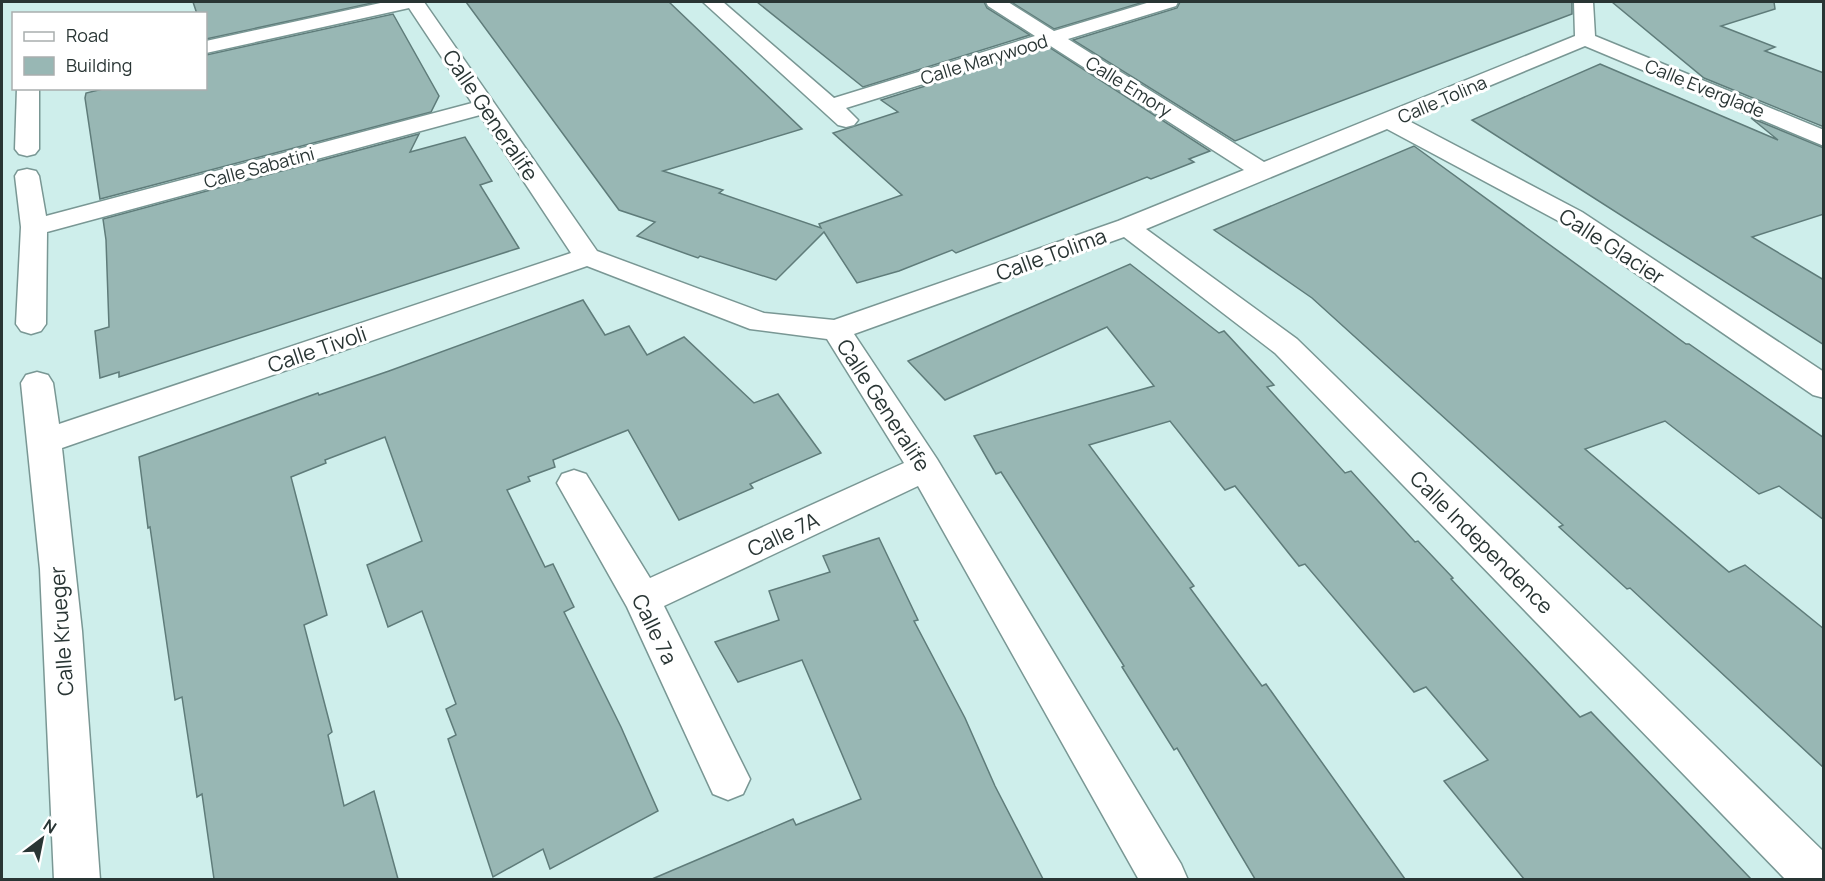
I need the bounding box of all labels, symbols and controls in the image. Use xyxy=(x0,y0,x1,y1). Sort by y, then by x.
legend xyxy=(12,12,207,90)
text: Road xyxy=(66,23,109,47)
street label: Calle Marywood xyxy=(917,28,1051,90)
street label: Calle Generalife xyxy=(437,44,545,186)
street label: Calle Emory xyxy=(1081,50,1177,122)
text: Building xyxy=(66,53,132,77)
street label: Calle Everglade xyxy=(1642,53,1768,123)
street label: Calle Tolina xyxy=(1394,70,1490,128)
street label: Calle Sabatini xyxy=(201,141,317,193)
street label: Calle Glacier xyxy=(1554,201,1670,291)
street label: Calle Tolima xyxy=(992,221,1110,287)
street label: Calle Tivoli xyxy=(264,319,370,379)
street label: Calle Generalife xyxy=(831,333,937,477)
street label: Calle Independence xyxy=(1404,464,1560,620)
street label: Calle 7A xyxy=(743,505,823,563)
street label: Calle Krueger xyxy=(42,565,80,697)
street label: Calle 7a xyxy=(626,589,684,669)
north arrow xyxy=(12,809,72,869)
text: N xyxy=(39,814,61,839)

